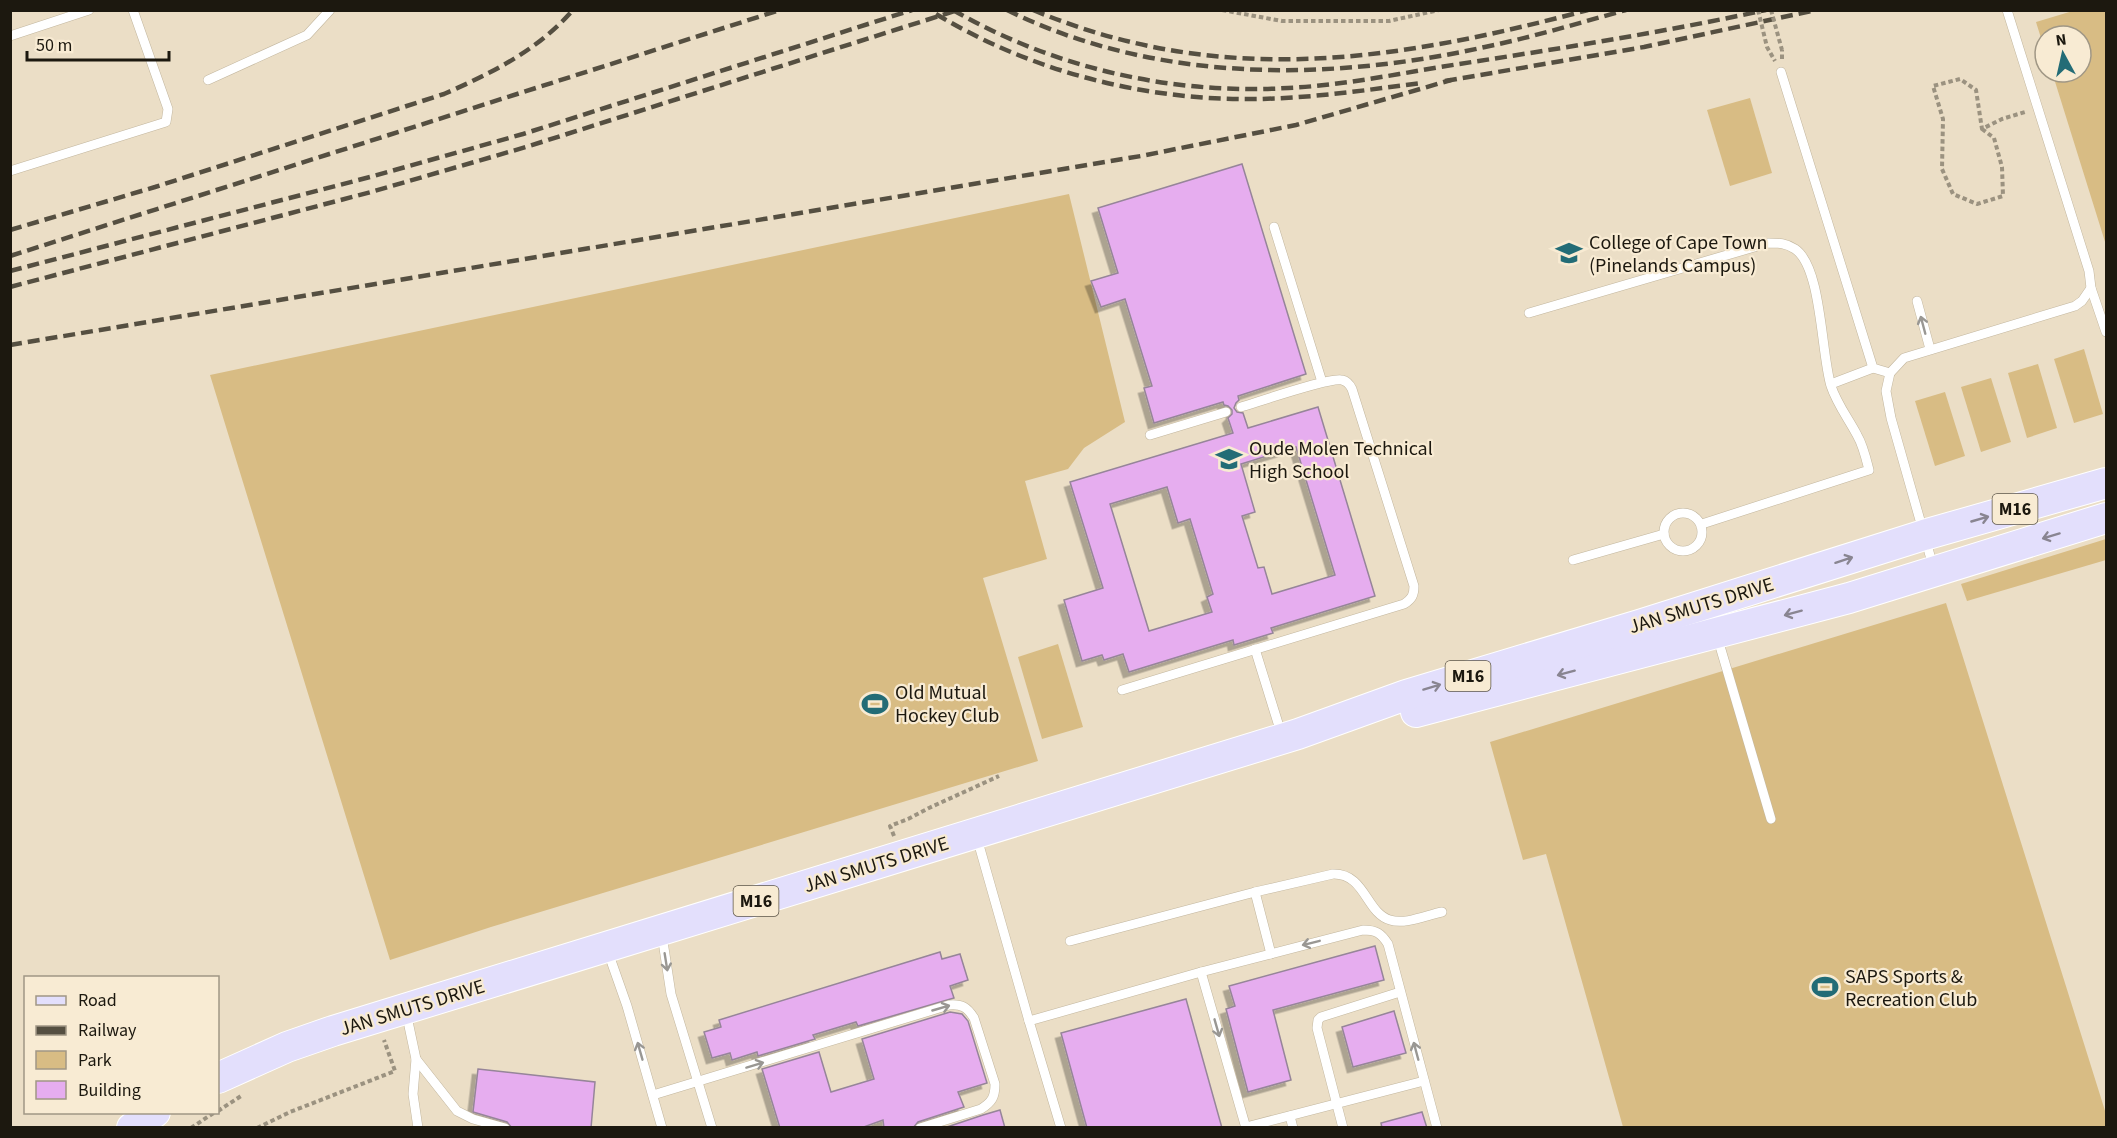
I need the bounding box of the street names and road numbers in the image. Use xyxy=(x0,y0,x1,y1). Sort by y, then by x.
road number: M16 xyxy=(1992,494,2038,524)
street label: JAN SMUTS DRIVE xyxy=(1626,571,1777,641)
road number: M16 xyxy=(1446,661,1490,691)
street label: JAN SMUTS DRIVE xyxy=(801,830,952,900)
road number: M16 xyxy=(734,886,778,916)
street label: JAN SMUTS DRIVE xyxy=(337,973,488,1043)

